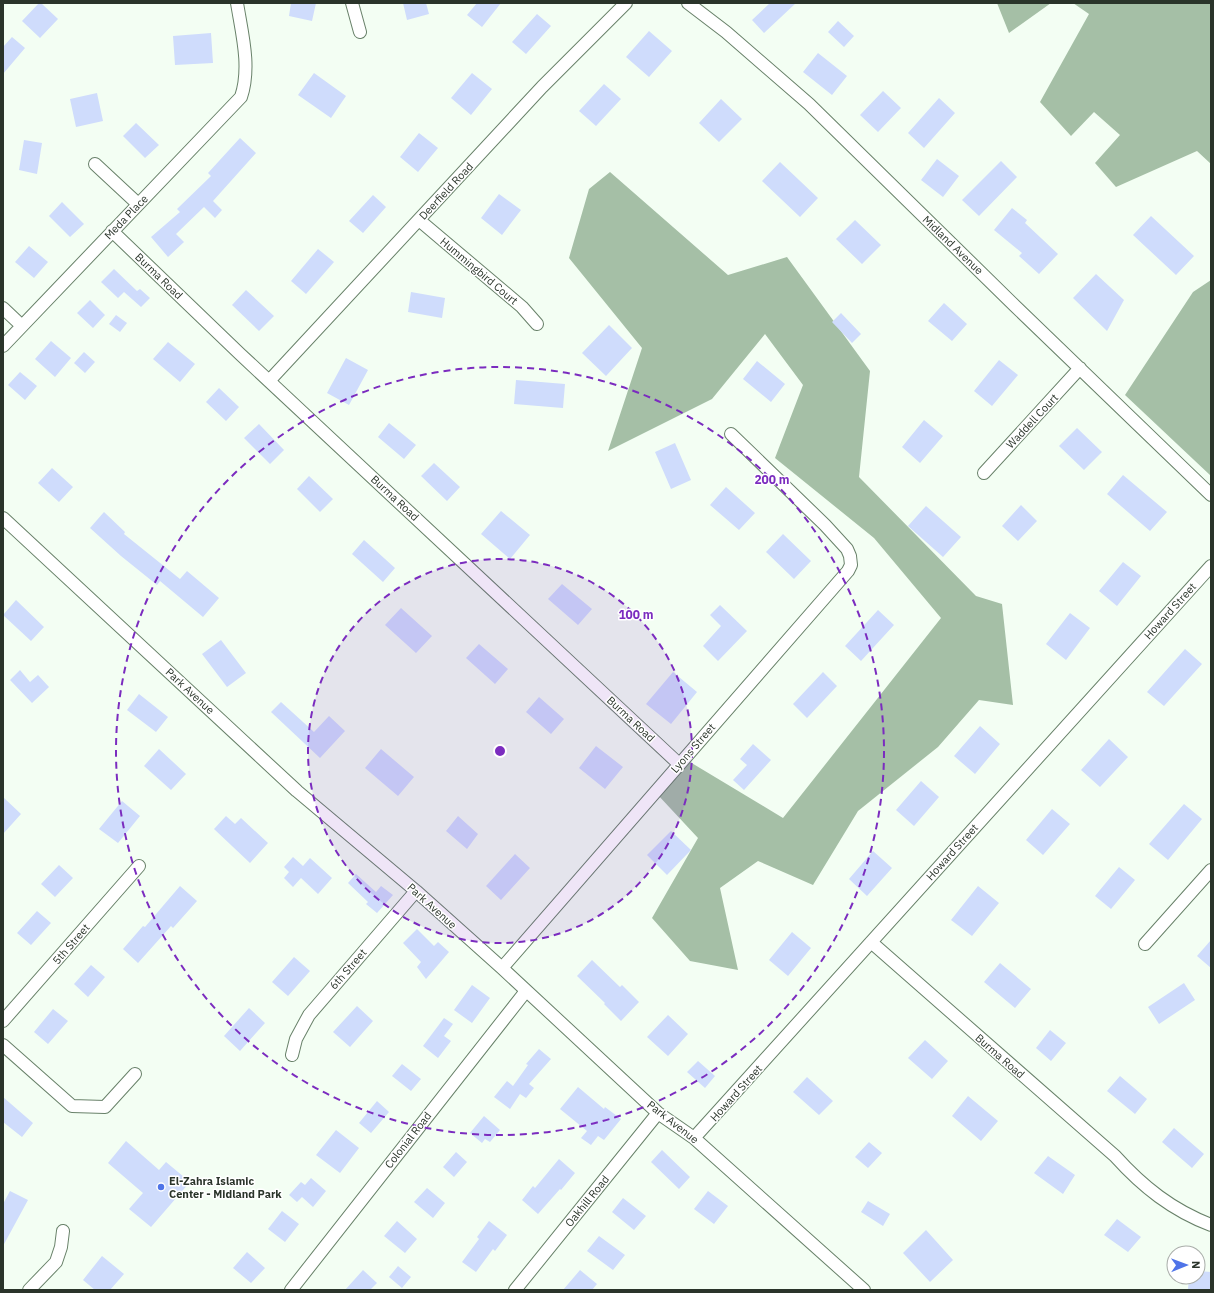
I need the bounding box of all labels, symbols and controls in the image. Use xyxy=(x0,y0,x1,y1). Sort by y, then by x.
street label: Deerfield Road xyxy=(416,160,476,222)
street label: Meda Place xyxy=(101,192,151,242)
street label: Midland Avenue xyxy=(920,213,986,277)
street label: Hummingbird Court xyxy=(437,234,521,308)
street label: Burma Road xyxy=(132,250,186,302)
street label: Waddell Court xyxy=(1003,391,1061,451)
street label: Burma Road xyxy=(368,472,422,524)
text: 200 m xyxy=(754,472,790,487)
street label: Howard Street xyxy=(1141,580,1199,642)
text: 100 m xyxy=(618,607,654,622)
street label: Park Avenue xyxy=(163,665,217,717)
street label: Burma Road xyxy=(604,693,658,745)
street label: Lyons Street xyxy=(668,720,718,776)
centre of rings xyxy=(493,744,507,758)
street label: Howard Street xyxy=(923,821,981,883)
street label: Park Avenue xyxy=(404,880,460,932)
street label: 5th Street xyxy=(49,921,93,967)
street label: 6th Street xyxy=(326,946,370,992)
street label: Burma Road xyxy=(972,1031,1028,1081)
street label: Howard Street xyxy=(707,1062,765,1124)
street label: Park Avenue xyxy=(644,1098,702,1146)
street label: Colonial Road xyxy=(382,1109,434,1171)
street label: Oakhill Road xyxy=(562,1172,612,1230)
place label: El-Zahra Islamic Center - Midland Park xyxy=(169,1174,282,1201)
marker: El-Zahra Islamic Center - Midland Park xyxy=(156,1182,166,1192)
north arrow xyxy=(1166,1245,1206,1285)
text: N xyxy=(1189,1261,1203,1269)

